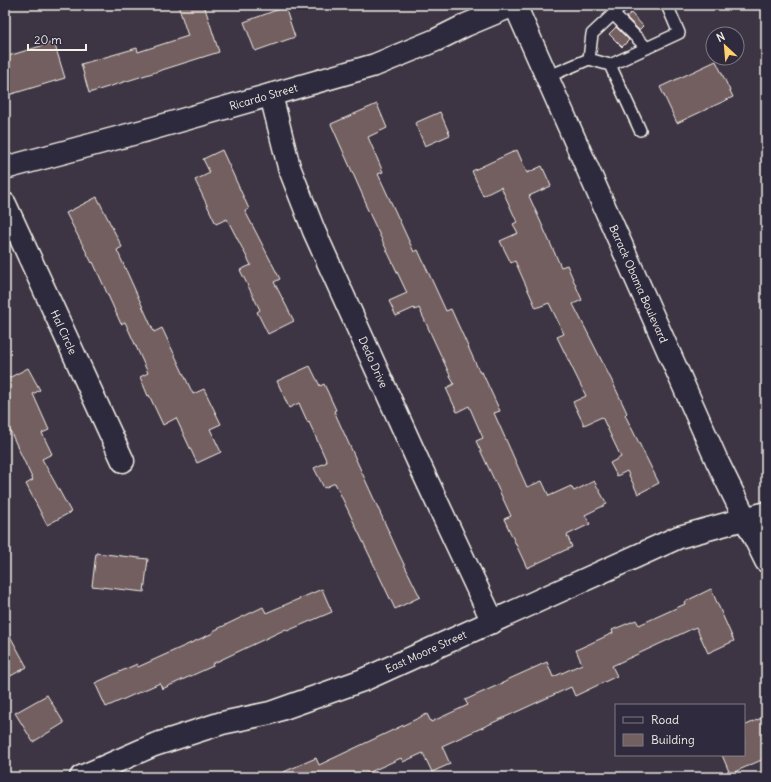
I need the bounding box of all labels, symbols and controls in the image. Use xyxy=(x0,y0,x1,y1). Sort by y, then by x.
scale bar xyxy=(28,26,86,52)
north arrow xyxy=(705,26,745,66)
text: N xyxy=(714,29,727,45)
text: 20 m xyxy=(34,32,62,47)
street label: Ricardo Street xyxy=(228,80,299,113)
street label: Barack Obama Boulevard xyxy=(606,222,671,346)
street label: Hal Circle xyxy=(48,308,80,357)
street label: Dedo Drive xyxy=(356,334,391,390)
street label: East Moore Street xyxy=(383,627,469,676)
legend xyxy=(615,704,745,756)
text: Road xyxy=(651,712,679,727)
text: Building xyxy=(651,732,695,747)

